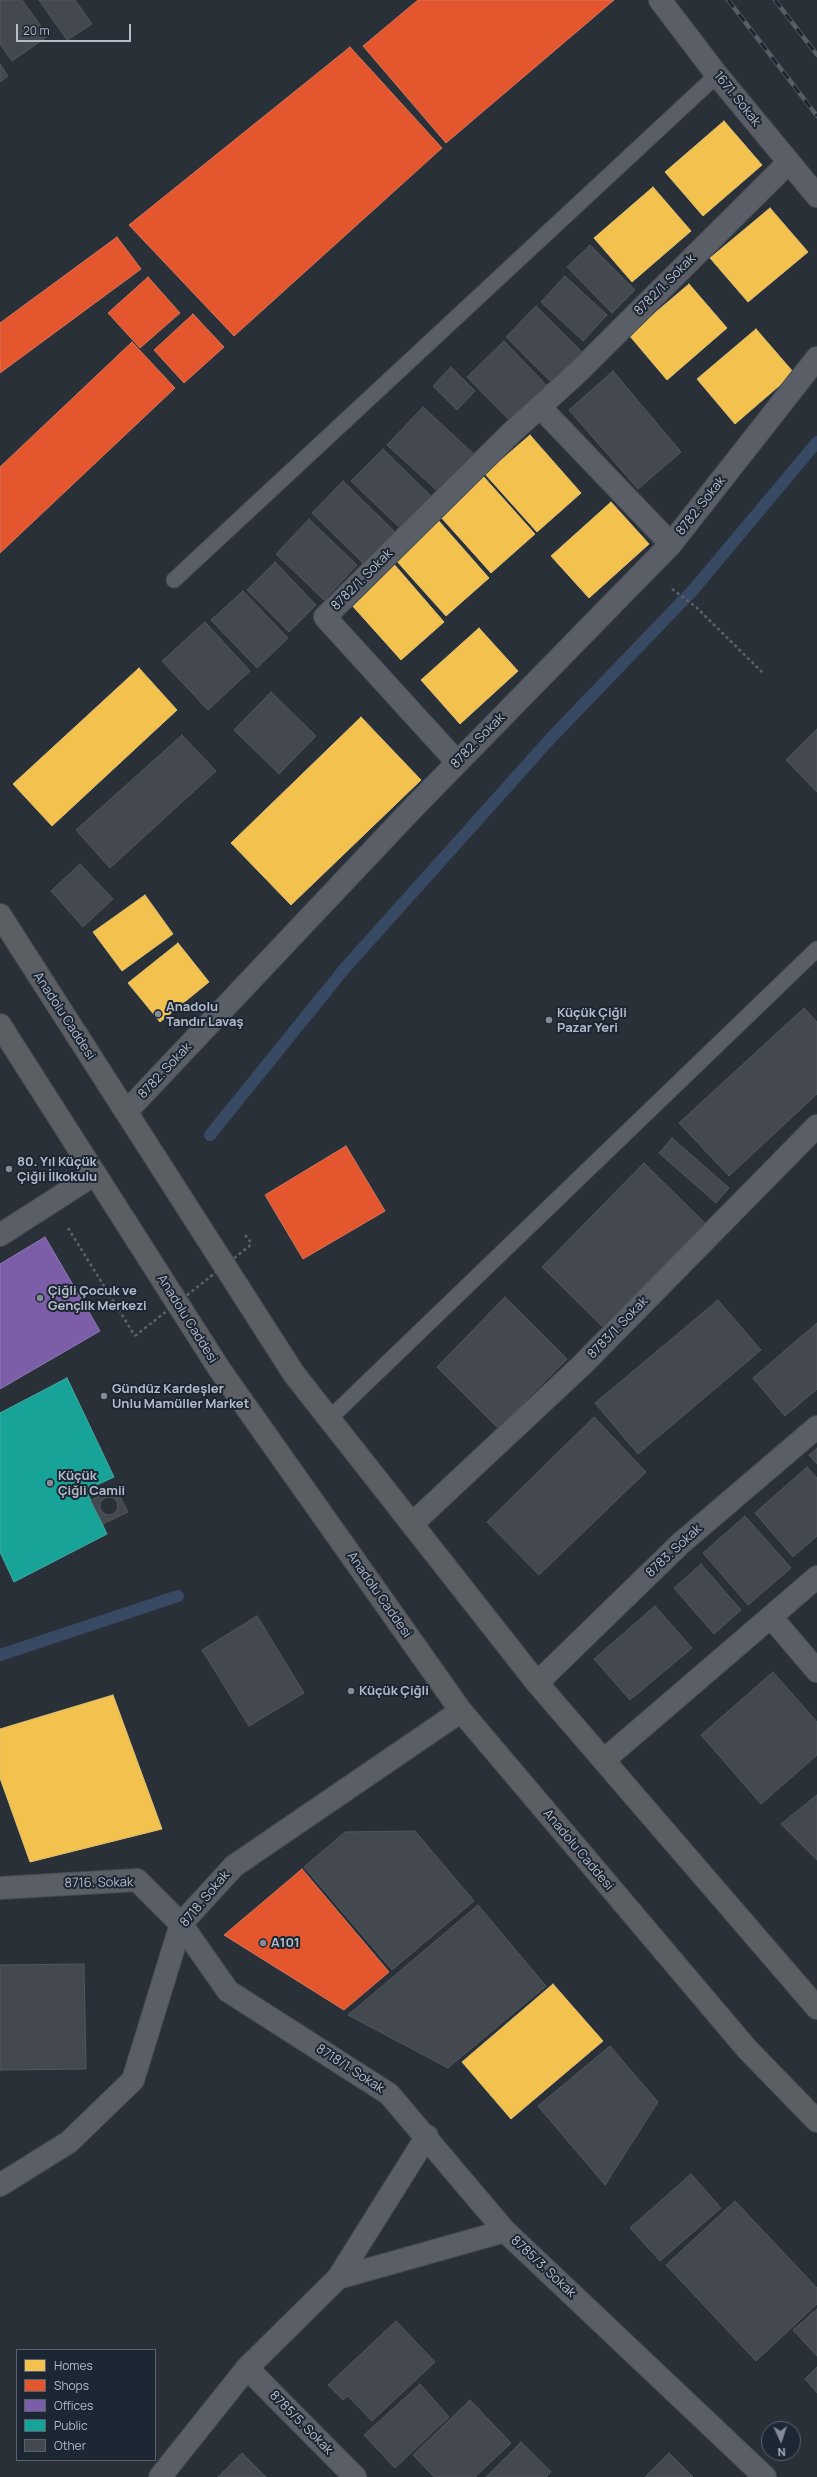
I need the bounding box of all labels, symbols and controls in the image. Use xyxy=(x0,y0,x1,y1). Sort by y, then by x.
scale bar xyxy=(18,16,133,42)
text: 20 m xyxy=(23,22,50,39)
street label: 1671. Sokak xyxy=(710,68,764,130)
street label: 8782/1. Sokak xyxy=(631,251,699,319)
street label: 8782. Sokak xyxy=(673,473,729,539)
street label: 8782/1. Sokak xyxy=(328,546,396,614)
street label: 8782. Sokak xyxy=(448,710,508,772)
street label: Anadolu Caddesi xyxy=(30,969,98,1063)
place label: Anadolu Tandır Lavaş xyxy=(166,999,243,1030)
place label: Küçük Çiğli Pazar Yeri xyxy=(557,1005,627,1036)
marker: Anadolu Tandır Lavaş xyxy=(153,1009,163,1019)
marker: Küçük Çiğli Pazar Yeri xyxy=(544,1015,554,1025)
street label: 8782. Sokak xyxy=(135,1040,195,1102)
place label: 80. Yıl Küçük Çiğli İlkokulu xyxy=(17,1154,97,1185)
marker: 80. Yıl Küçük Çiğli İlkokulu xyxy=(4,1164,14,1174)
street label: Anadolu Caddesi xyxy=(154,1272,220,1366)
place label: Çiğli Çocuk ve Gençlik Merkezi xyxy=(48,1283,147,1314)
marker: Çiğli Çocuk ve Gençlik Merkezi xyxy=(35,1293,45,1303)
street label: 8783/1. Sokak xyxy=(585,1294,651,1362)
place label: Gündüz Kardeşler Unlu Mamüller Market xyxy=(112,1381,249,1412)
marker: Gündüz Kardeşler Unlu Mamüller Market xyxy=(99,1391,109,1401)
place label: Küçük Çiğli Camii xyxy=(58,1468,125,1499)
marker: Küçük Çiğli Camii xyxy=(45,1478,55,1488)
street label: 8783. Sokak xyxy=(643,1521,705,1581)
street label: Anadolu Caddesi xyxy=(344,1549,414,1641)
place label: Küçük Çiğli xyxy=(359,1683,429,1699)
marker: Küçük Çiğli xyxy=(346,1686,356,1696)
street label: Anadolu Caddesi xyxy=(539,1806,617,1894)
street label: 8718. Sokak xyxy=(177,1868,233,1930)
street label: 8716. Sokak xyxy=(64,1875,134,1891)
place label: A101 xyxy=(271,1935,300,1951)
marker: A101 xyxy=(258,1938,268,1948)
street label: 8718/1. Sokak xyxy=(313,2041,387,2097)
street label: 8785/3. Sokak xyxy=(507,2233,579,2301)
legend xyxy=(16,2349,156,2461)
text: Homes xyxy=(54,2357,93,2374)
text: Shops xyxy=(54,2377,89,2394)
street label: 8785/5. Sokak xyxy=(266,2388,336,2458)
text: Offices xyxy=(54,2397,93,2414)
text: Public xyxy=(54,2417,88,2434)
north arrow xyxy=(761,2421,801,2461)
text: Other xyxy=(54,2437,86,2454)
text: N xyxy=(777,2445,786,2460)

